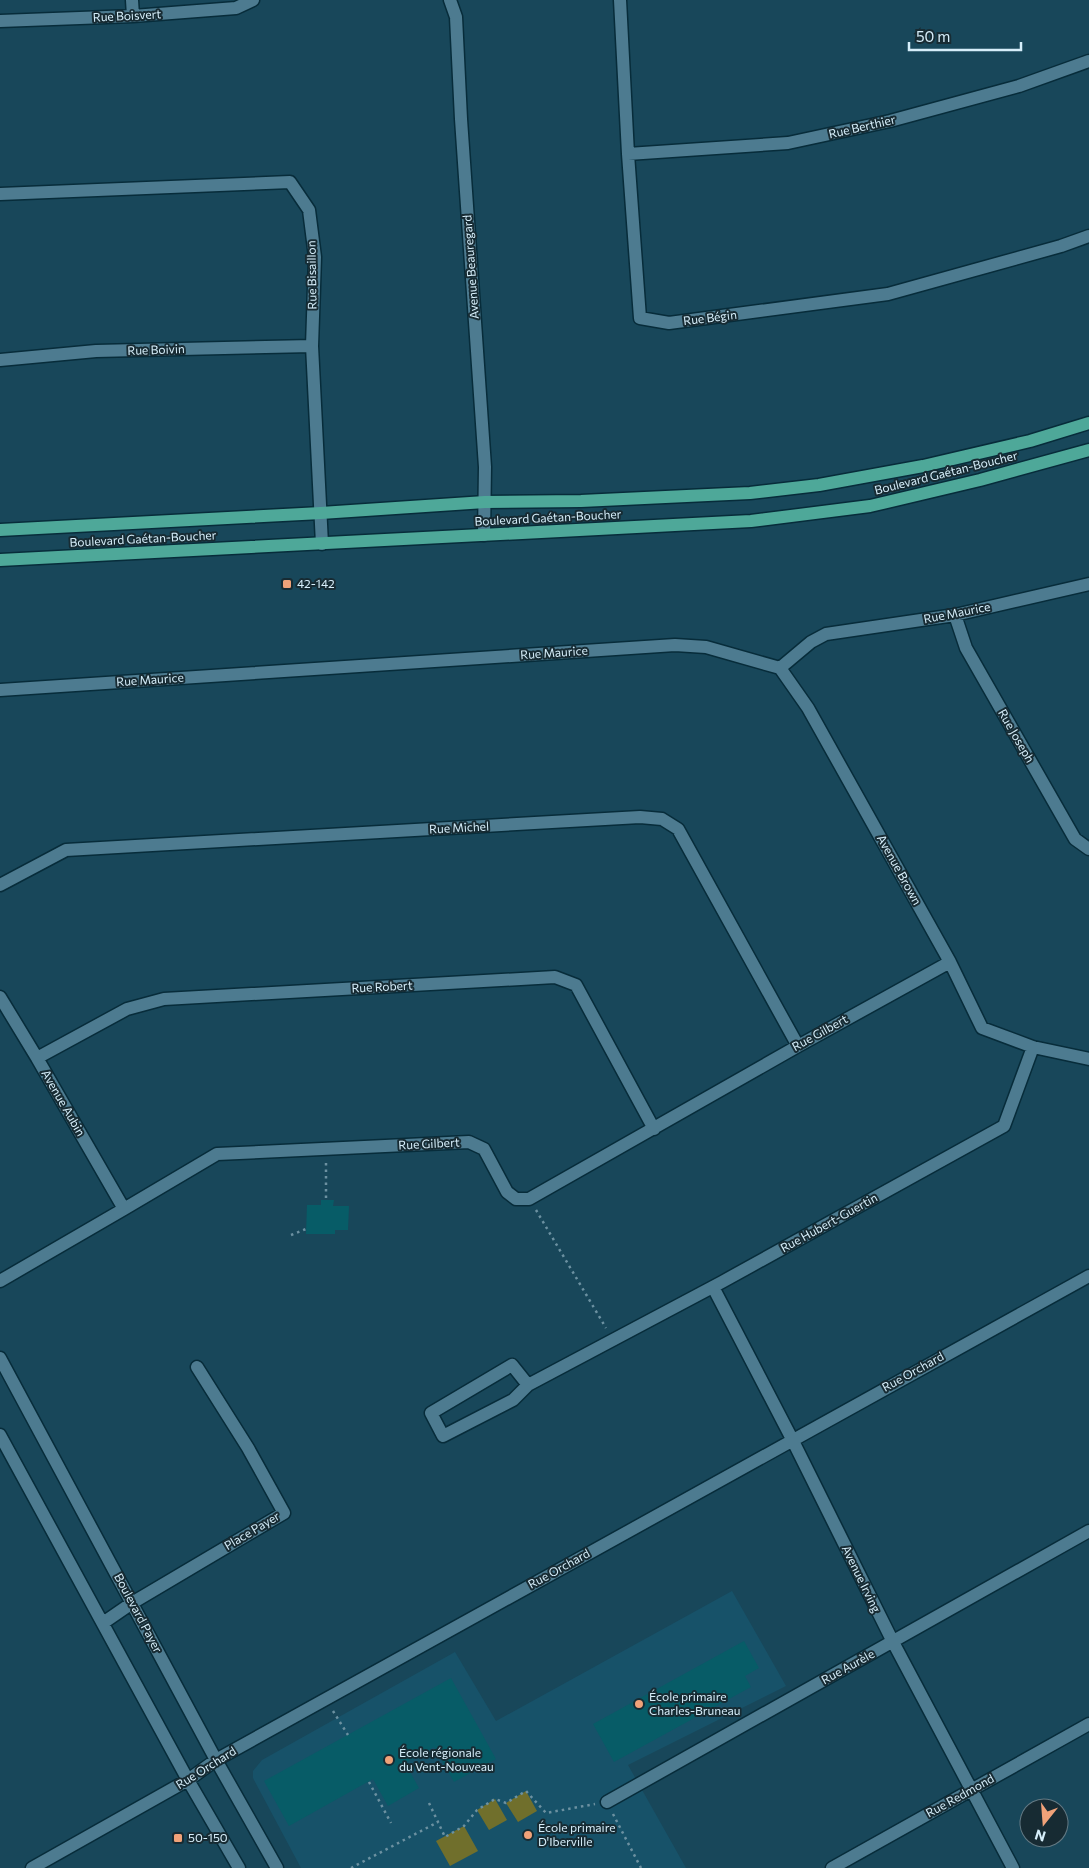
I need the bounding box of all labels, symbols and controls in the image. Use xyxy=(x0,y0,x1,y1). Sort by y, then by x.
street label: Rue Boisvert xyxy=(92,6,162,24)
scale bar xyxy=(909,20,1022,52)
text: 50 m xyxy=(916,27,950,45)
street label: Rue Berthier xyxy=(827,111,897,141)
street label: Avenue Beauregard xyxy=(459,214,481,320)
street label: Rue Bisaillon xyxy=(303,240,319,310)
street label: Rue Bégin xyxy=(682,307,737,327)
street label: Rue Boivin xyxy=(127,341,185,357)
street label: Boulevard Gaétan-Boucher xyxy=(873,447,1019,497)
street label: Boulevard Gaétan-Boucher xyxy=(474,506,622,528)
street label: Boulevard Gaétan-Boucher xyxy=(69,527,217,549)
place label: 42-142 xyxy=(297,576,335,590)
marker: 42-142 xyxy=(281,578,293,590)
street label: Rue Maurice xyxy=(922,599,991,625)
street label: Rue Maurice xyxy=(520,643,588,661)
street label: Rue Maurice xyxy=(116,670,184,688)
street label: Rue Joseph xyxy=(995,706,1038,765)
street label: Rue Michel xyxy=(429,818,489,836)
street label: Avenue Brown xyxy=(875,832,925,907)
street label: Rue Robert xyxy=(351,977,413,995)
street label: Rue Gilbert xyxy=(789,1011,850,1053)
street label: Avenue Aubin xyxy=(39,1067,88,1138)
street label: Rue Gilbert xyxy=(398,1134,460,1152)
street label: Rue Hubert-Guertin xyxy=(778,1190,879,1255)
street label: Rue Orchard xyxy=(879,1348,946,1394)
street label: Place Payer xyxy=(221,1508,282,1552)
street label: Avenue Irving xyxy=(840,1543,884,1615)
street label: Rue Orchard xyxy=(525,1545,592,1591)
street label: Boulevard Payer xyxy=(112,1570,166,1655)
street label: Rue Aurèle xyxy=(819,1646,876,1686)
place label: École primaire Charles-Bruneau xyxy=(649,1689,741,1717)
marker: École primaire Charles-Bruneau xyxy=(633,1698,645,1710)
street label: Rue Orchard xyxy=(173,1743,238,1791)
place label: École régionale du Vent-Nouveau xyxy=(399,1745,494,1773)
marker: École régionale du Vent-Nouveau xyxy=(383,1754,395,1766)
street label: Rue Redmond xyxy=(923,1771,996,1820)
north arrow xyxy=(1019,1798,1069,1848)
place label: École primaire D'Iberville xyxy=(538,1820,616,1848)
text: N xyxy=(1033,1826,1048,1846)
marker: École primaire D'Iberville xyxy=(522,1829,534,1841)
place label: 50-150 xyxy=(188,1830,228,1844)
marker: 50-150 xyxy=(172,1832,184,1844)

